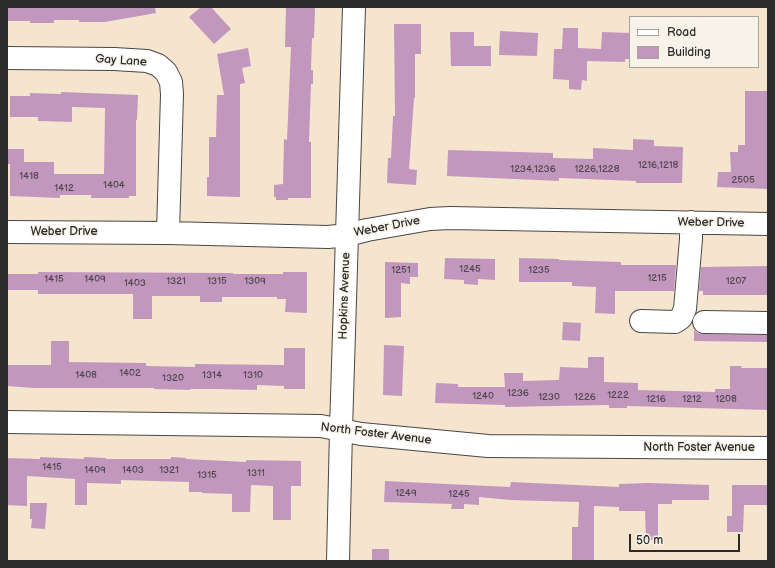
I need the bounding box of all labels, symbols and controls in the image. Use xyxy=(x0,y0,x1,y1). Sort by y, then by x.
legend xyxy=(629,16,759,68)
text: Road xyxy=(667,25,696,40)
text: Building xyxy=(667,45,711,60)
street label: Gay Lane xyxy=(95,52,147,70)
house number: 1216,1218 xyxy=(638,159,678,171)
house number: 1234,1236 xyxy=(510,163,556,175)
house number: 1226,1228 xyxy=(574,163,620,175)
house number: 1418 xyxy=(19,170,39,182)
house number: 2505 xyxy=(731,174,755,186)
house number: 1404 xyxy=(103,179,125,191)
house number: 1412 xyxy=(54,182,74,194)
street label: Weber Drive xyxy=(353,214,421,240)
street label: Weber Drive xyxy=(677,215,745,231)
street label: Weber Drive xyxy=(30,225,98,239)
street label: Hopkins Avenue xyxy=(336,252,354,340)
house number: 1245 xyxy=(459,263,481,275)
house number: 1251 xyxy=(391,264,411,276)
house number: 1235 xyxy=(528,264,550,276)
house number: 1215 xyxy=(647,272,667,284)
house number: 1415 xyxy=(44,273,64,285)
house number: 1409 xyxy=(84,273,106,285)
house number: 1321 xyxy=(166,275,186,287)
house number: 1315 xyxy=(207,275,227,287)
house number: 1309 xyxy=(244,275,266,287)
house number: 1207 xyxy=(726,275,746,287)
house number: 1403 xyxy=(124,277,146,289)
house number: 1402 xyxy=(119,367,141,379)
house number: 1408 xyxy=(75,369,97,381)
house number: 1314 xyxy=(202,369,222,381)
house number: 1310 xyxy=(243,369,263,381)
house number: 1320 xyxy=(162,372,184,384)
house number: 1236 xyxy=(507,387,529,399)
house number: 1222 xyxy=(607,389,629,401)
house number: 1240 xyxy=(472,390,494,402)
house number: 1230 xyxy=(538,391,560,403)
house number: 1226 xyxy=(574,391,596,403)
house number: 1216 xyxy=(646,393,666,405)
house number: 1212 xyxy=(682,393,702,405)
house number: 1208 xyxy=(715,393,737,405)
street label: North Foster Avenue xyxy=(320,420,432,448)
street label: North Foster Avenue xyxy=(643,441,755,455)
house number: 1415 xyxy=(42,461,62,473)
house number: 1409 xyxy=(84,464,106,476)
house number: 1403 xyxy=(122,464,144,476)
house number: 1321 xyxy=(159,464,179,476)
house number: 1311 xyxy=(247,467,265,479)
house number: 1315 xyxy=(197,469,217,481)
house number: 1249 xyxy=(395,487,417,499)
house number: 1245 xyxy=(448,488,470,500)
scale bar xyxy=(631,526,742,552)
text: 50 m xyxy=(636,533,663,548)

